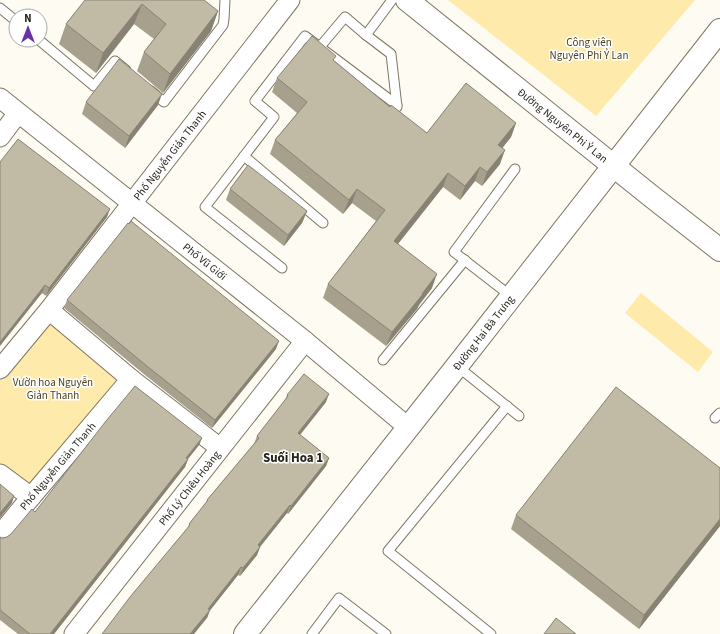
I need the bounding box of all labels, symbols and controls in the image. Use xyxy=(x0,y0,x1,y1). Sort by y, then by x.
north arrow xyxy=(8,8,48,48)
text: N xyxy=(24,11,32,26)
park label: Công viên Nguyên Phi Ỷ Lan xyxy=(550,35,628,63)
street label: Đường Nguyên Phi Ỷ Lan xyxy=(515,84,611,166)
street label: Phố Nguyễn Giản Thanh xyxy=(130,107,209,203)
street label: Phố Vũ Giới xyxy=(180,239,230,283)
street label: Đường Hai Bà Trưng xyxy=(449,292,517,373)
park label: Vườn hoa Nguyễn Giản Thanh xyxy=(13,375,93,403)
street label: Phố Nguyễn Giản Thanh xyxy=(16,419,99,513)
street label: Phố Lý Chiêu Hoàng xyxy=(155,447,224,528)
district label: Suối Hoa 1 xyxy=(263,449,323,467)

